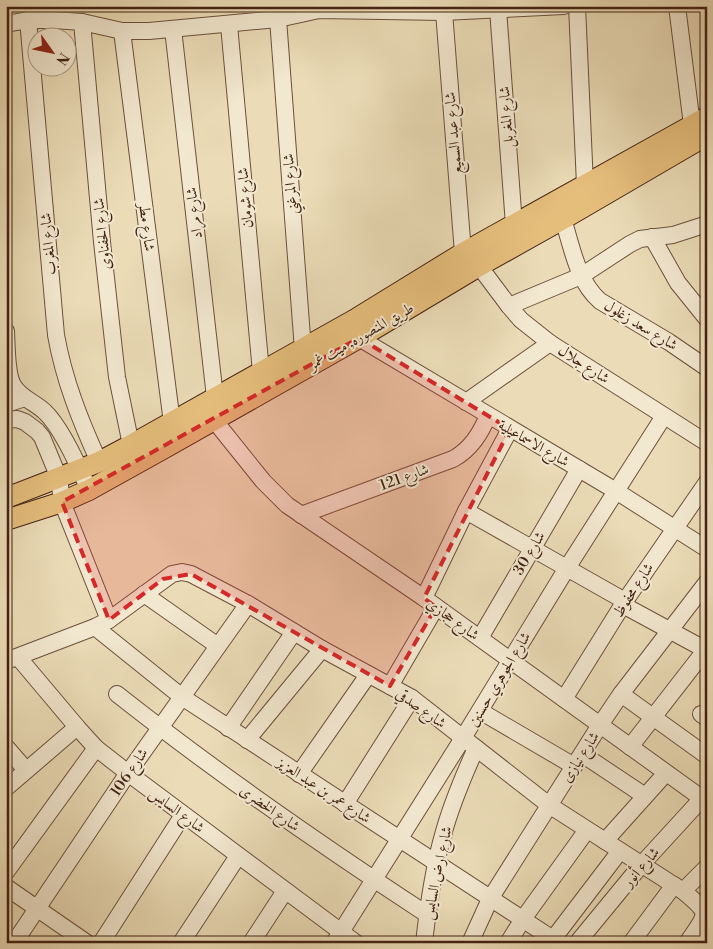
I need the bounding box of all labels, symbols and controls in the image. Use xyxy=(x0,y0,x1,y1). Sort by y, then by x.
north arrow xyxy=(28,28,78,78)
text: N xyxy=(51,49,73,68)
street label: شارع المغربل xyxy=(495,85,521,149)
street label: شارع عبد السميع xyxy=(440,91,471,175)
street label: شارع المرغني xyxy=(279,153,306,215)
street label: شارع شومان xyxy=(233,167,261,229)
street label: شارع مراد xyxy=(182,186,210,240)
street label: شارع الحفناوى xyxy=(89,197,119,271)
street label: شارع مطر xyxy=(131,200,159,253)
street label: شارع المغرب xyxy=(36,212,64,276)
street label: شارع سعد زغلول xyxy=(599,296,681,357)
street label: طريق المنصوره, ميت غمر xyxy=(303,299,417,375)
street label: شارع جلال xyxy=(553,341,613,391)
street label: شارع الاسماعيلية xyxy=(493,415,573,474)
street label: شارع 121 xyxy=(377,460,432,498)
street label: شارع 30 xyxy=(509,528,552,580)
street label: شارع محفوظ xyxy=(609,560,660,623)
street label: شارع حجازي xyxy=(421,594,483,647)
street label: شارع الجوهري حسنين xyxy=(464,629,538,732)
street label: شارع صدقي xyxy=(390,684,450,735)
street label: شارع نيازى xyxy=(557,728,606,788)
street label: شارع 106 xyxy=(106,745,155,802)
street label: شارع عمر بن عبد العزيز xyxy=(270,752,374,830)
street label: شارع الخضرى xyxy=(234,781,304,839)
street label: شارع السايس xyxy=(143,783,208,840)
street label: شارع ارض السايس xyxy=(418,825,460,922)
street label: شارع أنور xyxy=(616,842,666,895)

